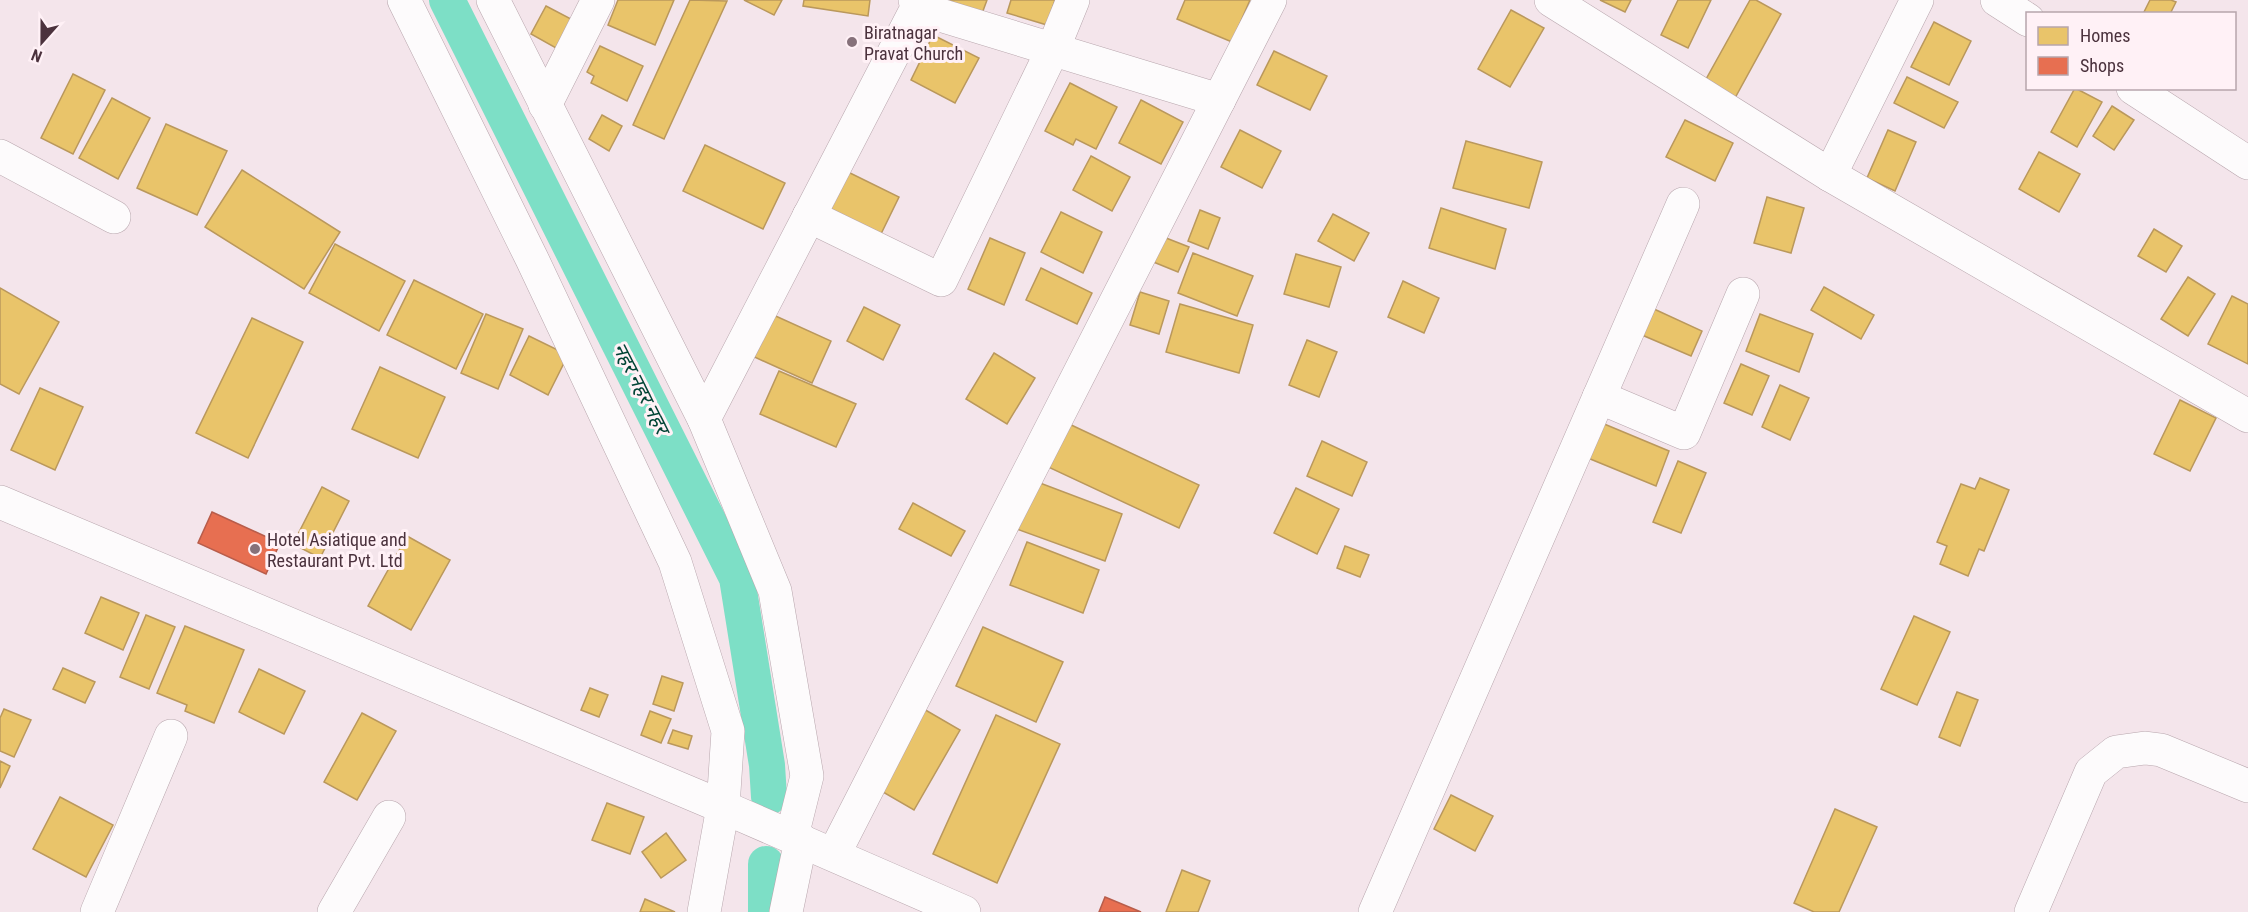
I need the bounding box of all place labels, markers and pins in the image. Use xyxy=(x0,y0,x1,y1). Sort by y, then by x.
place label: Biratnagar Pravat Church xyxy=(864,22,963,64)
marker: Biratnagar Pravat Church xyxy=(845,35,859,49)
place label: Hotel Asiatique and Restaurant Pvt. Ltd xyxy=(267,529,407,571)
marker: Hotel Asiatique and Restaurant Pvt. Ltd xyxy=(248,542,262,556)

